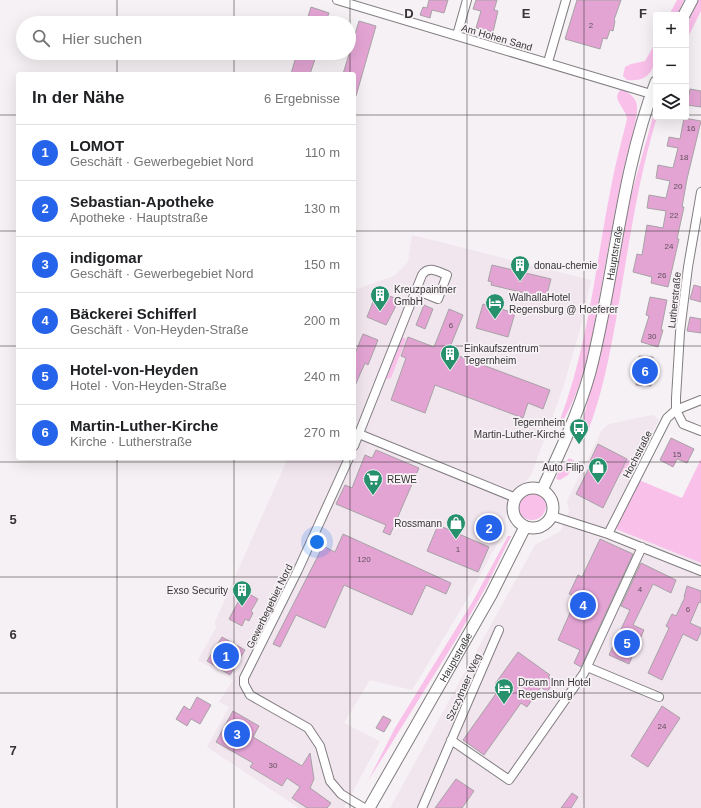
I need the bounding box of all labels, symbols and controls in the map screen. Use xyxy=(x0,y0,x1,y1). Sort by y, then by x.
text: D xyxy=(404,6,414,21)
text: E xyxy=(522,6,531,21)
text: F xyxy=(639,6,647,21)
map controls xyxy=(653,12,689,120)
button: + xyxy=(653,12,689,48)
search box xyxy=(16,16,356,60)
house number: 2 xyxy=(589,21,594,30)
street label: Am Hohen Sand xyxy=(460,22,534,53)
icon: search xyxy=(30,27,52,49)
text: Hier suchen xyxy=(62,30,142,47)
button: − xyxy=(653,48,689,84)
button: layers xyxy=(653,84,689,120)
text: In der Nähe xyxy=(32,88,125,107)
text: 6 Ergebnisse xyxy=(264,91,340,106)
house number: 16 xyxy=(687,124,696,133)
text: LOMOT xyxy=(70,137,124,154)
text: 1 xyxy=(41,145,49,160)
text: 110 m xyxy=(305,145,340,160)
house number: 18 xyxy=(680,153,689,162)
text: Geschäft · Gewerbegebiet Nord xyxy=(70,154,254,169)
house number: 20 xyxy=(674,182,683,191)
text: Sebastian-Apotheke xyxy=(70,193,214,210)
text: 2 xyxy=(41,201,49,216)
text: 130 m xyxy=(304,201,340,216)
text: Apotheke · Hauptstraße xyxy=(70,210,208,225)
house number: 22 xyxy=(670,211,679,220)
street label: Hauptstraße xyxy=(604,225,625,281)
house number: 24 xyxy=(665,242,674,251)
text: indigomar xyxy=(70,249,143,266)
building icon: donau-chemie xyxy=(509,254,531,282)
text: 3 xyxy=(41,257,49,272)
text: 150 m xyxy=(304,257,340,272)
place label: donau-chemie xyxy=(534,260,598,271)
text: Geschäft · Gewerbegebiet Nord xyxy=(70,266,254,281)
house number: 26 xyxy=(658,271,667,280)
street label: Lutherstraße xyxy=(666,271,683,329)
building icon: Kreuzpaintner GmbH xyxy=(369,284,391,312)
place label: Kreuzpaintner GmbH xyxy=(394,284,457,307)
hotel icon: WalhallaHotel Regensburg @ Hoeferer xyxy=(484,292,506,320)
place label: WalhallaHotel Regensburg @ Hoeferer xyxy=(509,292,619,315)
text: Bäckerei Schifferl xyxy=(70,305,197,322)
text: 4 xyxy=(41,313,49,328)
text: 200 m xyxy=(304,313,340,328)
house number: 6 xyxy=(449,321,454,330)
text: Geschäft · Von-Heyden-Straße xyxy=(70,322,248,337)
house number: 30 xyxy=(648,332,657,341)
building icon: Einkaufszentrum Tegernheim xyxy=(439,343,461,371)
place label: Einkaufszentrum Tegernheim xyxy=(464,343,538,366)
pin: 6 xyxy=(632,356,658,386)
text: Hotel-von-Heyden xyxy=(70,361,198,378)
text: 5 xyxy=(41,369,49,384)
text: 240 m xyxy=(304,369,340,384)
text: Hotel · Von-Heyden-Straße xyxy=(70,378,227,393)
text: Martin-Luther-Kirche xyxy=(70,417,218,434)
place label: Tegernheim Martin-Luther-Kirche xyxy=(474,417,565,440)
bus stop icon: Tegernheim Martin-Luther-Kirche xyxy=(568,417,590,445)
text: 6 xyxy=(41,425,49,440)
text: 270 m xyxy=(304,425,340,440)
street label: Hochstraße xyxy=(621,428,654,480)
text: Kirche · Lutherstraße xyxy=(70,434,192,449)
house number: 15 xyxy=(673,450,682,459)
shop icon: Auto Filip xyxy=(587,456,609,484)
place label: Auto Filip xyxy=(542,462,584,473)
supermarket icon: REWE xyxy=(362,468,384,496)
place label: REWE xyxy=(387,474,417,485)
text: 5 xyxy=(9,512,17,527)
shop icon: Rossmann xyxy=(445,512,467,540)
pin: 2 xyxy=(476,513,502,543)
place label: Rossmann xyxy=(394,518,442,529)
your location xyxy=(307,532,327,552)
house number: 1 xyxy=(456,545,461,554)
house number: 120 xyxy=(357,555,371,564)
street label: Gewerbegebiet Nord xyxy=(244,562,295,650)
building icon: Exso Security xyxy=(231,579,253,607)
place label: Exso Security xyxy=(167,585,228,596)
house number: 4 xyxy=(638,585,643,594)
pin: 4 xyxy=(570,590,596,620)
house number: 6 xyxy=(686,605,691,614)
text: 6 xyxy=(9,627,17,642)
pin: 5 xyxy=(614,628,640,658)
street label: Hauptstraße xyxy=(437,630,475,684)
pin: 1 xyxy=(213,641,239,671)
street label: Szczytnaer Weg xyxy=(444,652,483,723)
hotel icon: Dream Inn Hotel Regensburg xyxy=(493,677,515,705)
place label: Dream Inn Hotel Regensburg xyxy=(518,677,591,700)
pin: 3 xyxy=(224,719,250,749)
house number: 24 xyxy=(658,722,667,731)
text: 7 xyxy=(9,743,17,758)
house number: 30 xyxy=(269,761,278,770)

